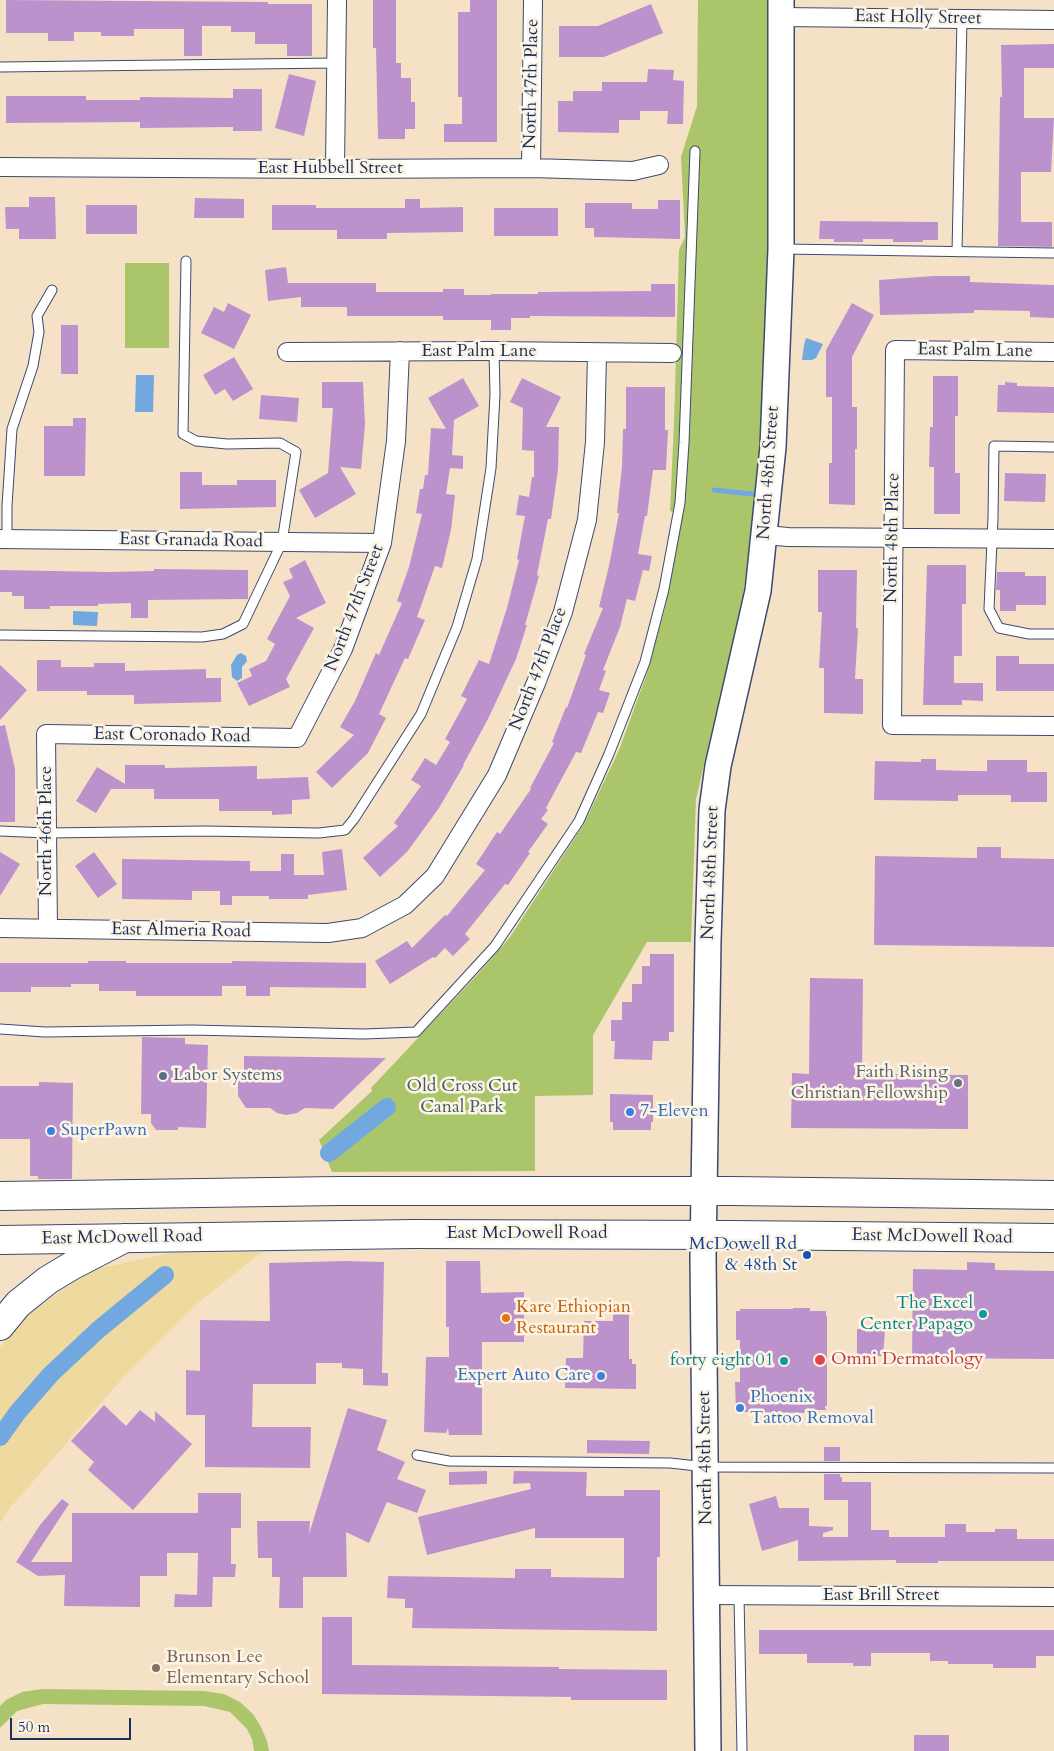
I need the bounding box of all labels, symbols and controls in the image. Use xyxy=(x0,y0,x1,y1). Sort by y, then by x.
street label: East Holly Street xyxy=(854,6,982,30)
street label: North 47th Place xyxy=(520,19,544,149)
street label: East Hubbell Street xyxy=(257,158,403,180)
street label: East Palm Lane xyxy=(917,339,1033,363)
street label: East Palm Lane xyxy=(421,341,537,363)
street label: North 48th Street xyxy=(754,405,784,541)
street label: North 48th Place xyxy=(881,473,905,603)
street label: East Granada Road xyxy=(119,529,263,553)
street label: North 47th Street xyxy=(321,541,389,675)
street label: North 47th Place xyxy=(506,604,572,734)
street label: East Coronado Road xyxy=(93,724,251,748)
street label: North 46th Place xyxy=(36,766,58,896)
street label: North 48th Street xyxy=(698,806,724,940)
street label: East Almeria Road xyxy=(111,919,251,943)
place label: Faith Rising Christian Fellowship xyxy=(791,1062,948,1104)
place label: Labor Systems xyxy=(173,1065,282,1087)
marker: Labor Systems xyxy=(157,1070,169,1082)
park label: Old Cross Cut Canal Park xyxy=(407,1076,517,1118)
marker: Faith Rising Christian Fellowship xyxy=(952,1077,964,1089)
place label: 7-Eleven xyxy=(640,1101,709,1123)
marker: 7-Eleven xyxy=(624,1106,636,1118)
place label: SuperPawn xyxy=(61,1120,147,1142)
marker: SuperPawn xyxy=(45,1125,57,1137)
street label: East McDowell Road xyxy=(446,1223,608,1245)
street label: East McDowell Road xyxy=(851,1225,1013,1249)
street label: East McDowell Road xyxy=(41,1226,203,1250)
place label: McDowell Rd & 48th St xyxy=(689,1234,797,1276)
marker: McDowell Rd & 48th St xyxy=(801,1249,813,1261)
place label: The Excel Center Papago xyxy=(860,1293,973,1336)
place label: Kare Ethiopian Restaurant xyxy=(516,1297,631,1340)
marker: The Excel Center Papago xyxy=(977,1308,989,1320)
marker: Kare Ethiopian Restaurant xyxy=(500,1312,512,1324)
place label: Omni Dermatology xyxy=(831,1349,984,1371)
place label: forty eight 01 xyxy=(670,1350,774,1372)
marker: Omni Dermatology xyxy=(813,1353,827,1367)
marker: forty eight 01 xyxy=(778,1355,790,1367)
place label: Expert Auto Care xyxy=(457,1365,591,1387)
marker: Expert Auto Care xyxy=(595,1370,607,1382)
place label: Phoenix Tattoo Removal xyxy=(750,1387,874,1430)
street label: North 48th Street xyxy=(694,1391,718,1525)
marker: Phoenix Tattoo Removal xyxy=(734,1402,746,1414)
street label: East Brill Street xyxy=(823,1585,939,1607)
place label: Brunson Lee Elementary School xyxy=(166,1647,309,1690)
marker: Brunson Lee Elementary School xyxy=(150,1662,162,1674)
scale bar xyxy=(12,1708,134,1740)
text: 50 m xyxy=(18,1717,50,1737)

